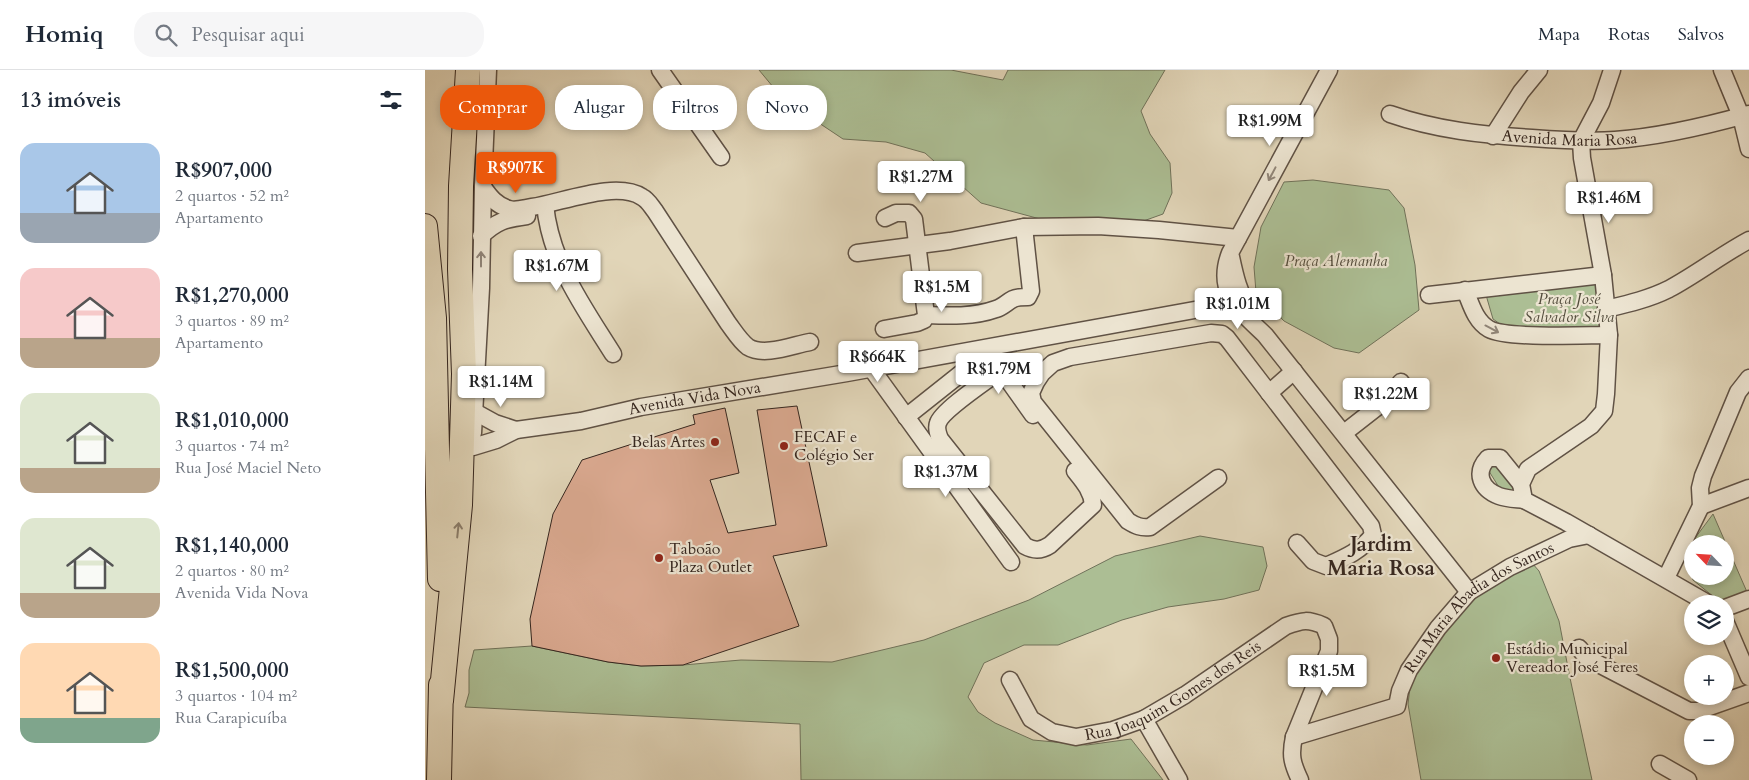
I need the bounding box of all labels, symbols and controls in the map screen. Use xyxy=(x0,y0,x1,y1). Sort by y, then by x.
search box xyxy=(134,12,484,57)
text: Homiq xyxy=(25,18,104,51)
icon: search xyxy=(152,21,180,49)
text: Pesquisar aqui xyxy=(192,22,305,48)
text: Mapa xyxy=(1538,22,1580,47)
text: Rotas xyxy=(1608,22,1650,47)
text: Salvos xyxy=(1678,22,1724,47)
chip: Comprar xyxy=(440,85,545,130)
chip: Alugar xyxy=(555,85,643,130)
chip: Filtros xyxy=(653,85,737,130)
chip: Novo xyxy=(747,85,827,130)
text: 13 imóveis xyxy=(20,86,121,115)
icon: filters xyxy=(377,86,405,114)
pin: R$1.99M xyxy=(1224,104,1316,147)
text: R$1.99M xyxy=(1238,110,1302,132)
street label: Avenida Maria Rosa xyxy=(1501,125,1638,152)
pin: R$907K xyxy=(475,152,557,194)
text: R$907,000 xyxy=(175,156,272,185)
text: R$907K xyxy=(487,157,545,179)
pin: R$1.27M xyxy=(875,160,967,203)
icon: home xyxy=(60,163,120,223)
text: R$1.27M xyxy=(889,166,953,188)
one-way arrow xyxy=(1267,167,1277,181)
pin: R$1.46M xyxy=(1563,182,1655,224)
text: 2 quartos · 52 m² xyxy=(175,185,289,207)
text: R$1.46M xyxy=(1577,187,1641,209)
text: Apartamento xyxy=(175,207,263,229)
pin: R$1.67M xyxy=(511,250,603,292)
park label: Praça Alemanha xyxy=(1285,250,1387,272)
one-way arrow xyxy=(476,251,486,268)
text: R$1.67M xyxy=(525,255,589,277)
pin: R$1.5M xyxy=(901,270,983,313)
text: R$1.5M xyxy=(914,276,970,298)
text: R$1,270,000 xyxy=(175,281,289,310)
icon: home xyxy=(60,288,120,348)
pin: R$1.01M xyxy=(1192,288,1284,330)
park label: Praça José Salvador Silva xyxy=(1524,288,1614,328)
text: R$1.01M xyxy=(1206,293,1270,315)
text: 3 quartos · 89 m² xyxy=(175,310,289,332)
one-way arrow xyxy=(1484,324,1499,334)
text: Apartamento xyxy=(175,332,263,354)
pin: R$664K xyxy=(837,340,919,383)
text: R$664K xyxy=(849,346,907,368)
pin: R$1.79M xyxy=(953,352,1045,395)
text: R$1.79M xyxy=(967,358,1031,380)
pin: R$1.14M xyxy=(455,366,547,408)
text: R$1.14M xyxy=(469,371,533,393)
street label: Avenida Vida Nova xyxy=(626,376,762,421)
pin: R$1.22M xyxy=(1340,378,1432,420)
text: R$1.22M xyxy=(1354,383,1418,405)
text: R$1,010,000 xyxy=(175,406,289,435)
icon: home xyxy=(60,413,120,473)
place label: FECAF e Colégio Ser xyxy=(794,426,874,466)
place label: Belas Artes xyxy=(631,431,705,453)
text: 3 quartos · 74 m² xyxy=(175,435,289,457)
marker: Belas Artes xyxy=(709,436,721,448)
marker: FECAF e Colégio Ser xyxy=(778,440,790,452)
pin: R$1.37M xyxy=(900,456,992,498)
text: Rua José Maciel Neto xyxy=(175,457,321,479)
text: R$1.37M xyxy=(914,461,978,483)
one-way arrow xyxy=(453,523,463,539)
district label: Jardim Maria Rosa xyxy=(1327,530,1436,583)
text: R$1,140,000 xyxy=(175,531,289,560)
north arrow xyxy=(1684,535,1734,585)
map controls xyxy=(1684,535,1734,765)
street label: Rua Maria Abadia dos Santos xyxy=(1399,537,1558,678)
icon: home xyxy=(60,538,120,598)
place label: Taboão Plaza Outlet xyxy=(669,538,752,578)
marker: Taboão Plaza Outlet xyxy=(653,552,665,564)
text: 2 quartos · 80 m² xyxy=(175,560,289,582)
text: Avenida Vida Nova xyxy=(175,582,308,604)
button: layers xyxy=(1684,595,1734,645)
street label: Rua Joaquim Gomes dos Reis xyxy=(1083,635,1265,746)
place label: Estádio Municipal Vereador José Feres xyxy=(1506,638,1638,678)
marker: Estádio Municipal Vereador José Feres xyxy=(1490,652,1502,664)
pin: R$1.5M xyxy=(1286,654,1368,697)
button: + xyxy=(1684,655,1734,705)
text: R$1,500,000 xyxy=(175,656,289,685)
text: R$1.5M xyxy=(1299,660,1355,682)
icon: home xyxy=(60,663,120,723)
text: 3 quartos · 104 m² xyxy=(175,685,297,707)
text: Rua Carapicuíba xyxy=(175,707,287,729)
button: − xyxy=(1684,715,1734,765)

